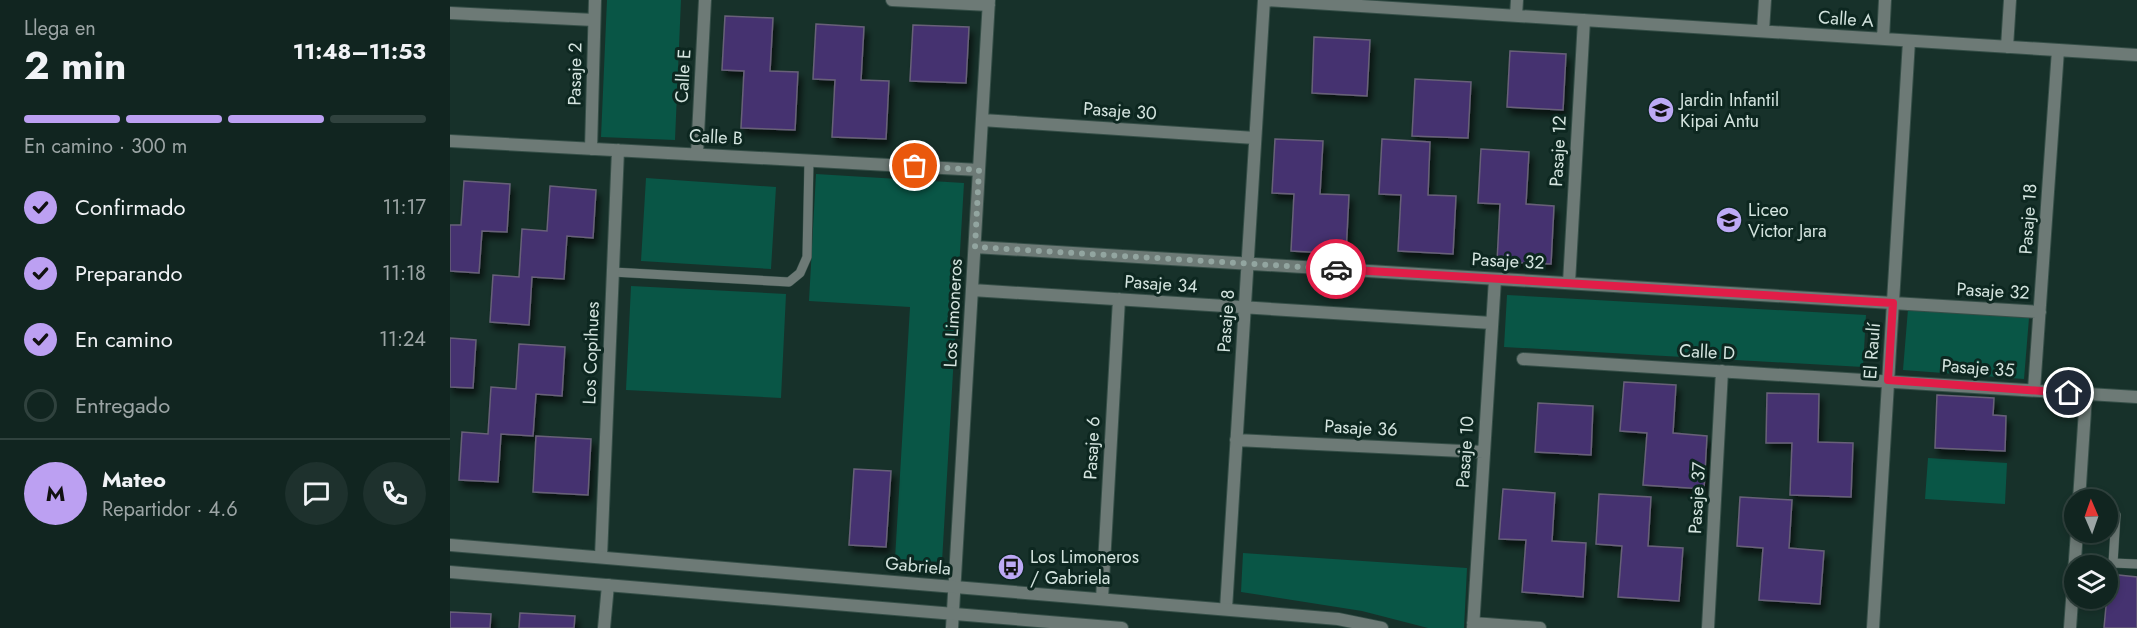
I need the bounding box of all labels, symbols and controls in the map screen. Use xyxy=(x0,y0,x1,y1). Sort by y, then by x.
street label: Calle A xyxy=(1817,4,1875,34)
text: Llega en xyxy=(24,14,96,43)
text: 11:48–11:53 xyxy=(293,35,426,67)
text: 2 min xyxy=(24,37,126,94)
street label: Pasaje 2 xyxy=(561,42,589,106)
street label: Calle E xyxy=(669,48,697,104)
place label: Jardin Infantil Kipai Antu xyxy=(1678,87,1779,134)
street label: Pasaje 30 xyxy=(1082,95,1158,127)
school or university icon: Jardin Infantil Kipai Antu xyxy=(1646,95,1676,125)
street label: Pasaje 12 xyxy=(1543,115,1573,187)
street label: Calle B xyxy=(688,123,744,151)
text: En camino · 300 m xyxy=(24,132,187,161)
pin xyxy=(889,140,940,191)
icon: bag xyxy=(898,149,931,182)
street label: Pasaje 18 xyxy=(2013,183,2043,255)
icon: check xyxy=(24,191,57,224)
text: Confirmado xyxy=(75,191,185,223)
text: 11:17 xyxy=(383,193,426,222)
place label: Liceo Victor Jara xyxy=(1748,197,1827,244)
school or university icon: Liceo Victor Jara xyxy=(1714,205,1744,235)
courier xyxy=(1306,239,1366,299)
street label: Pasaje 32 xyxy=(1471,246,1545,276)
icon: car xyxy=(1320,253,1353,286)
icon: check xyxy=(24,257,57,290)
text: Preparando xyxy=(75,257,183,289)
street label: Los Limoneros xyxy=(937,258,969,368)
text: 11:18 xyxy=(382,259,426,288)
street label: Pasaje 34 xyxy=(1123,268,1199,300)
street label: Pasaje 32 xyxy=(1956,276,2030,306)
street label: Pasaje 8 xyxy=(1211,289,1241,353)
street label: Los Copihues xyxy=(576,301,606,405)
street label: El Raulí xyxy=(1857,321,1887,380)
icon: check xyxy=(24,323,57,356)
text: En camino xyxy=(75,323,173,355)
text: 11:24 xyxy=(379,325,426,354)
street label: Calle D xyxy=(1678,338,1736,366)
street label: Pasaje 35 xyxy=(1941,352,2015,384)
pin xyxy=(2043,367,2094,418)
icon: home xyxy=(2052,376,2085,409)
text: Entregado xyxy=(75,389,170,421)
street label: Pasaje 36 xyxy=(1324,413,1398,443)
street label: Pasaje 10 xyxy=(1450,415,1480,489)
street label: Pasaje 6 xyxy=(1077,416,1107,480)
street label: Pasaje 37 xyxy=(1682,461,1712,535)
button: chat xyxy=(285,462,348,525)
button: phone xyxy=(363,462,426,525)
text: Mateo xyxy=(102,463,166,495)
text: M xyxy=(46,477,65,509)
north arrow xyxy=(2064,489,2118,543)
map controls xyxy=(2064,489,2118,609)
text: Repartidor · 4.6 xyxy=(102,495,238,524)
place label: Los Limoneros / Gabriela xyxy=(1030,544,1139,591)
street label: Gabriela xyxy=(884,550,952,582)
bus stop icon: Los Limoneros / Gabriela xyxy=(996,552,1026,582)
button: layers xyxy=(2064,555,2118,609)

